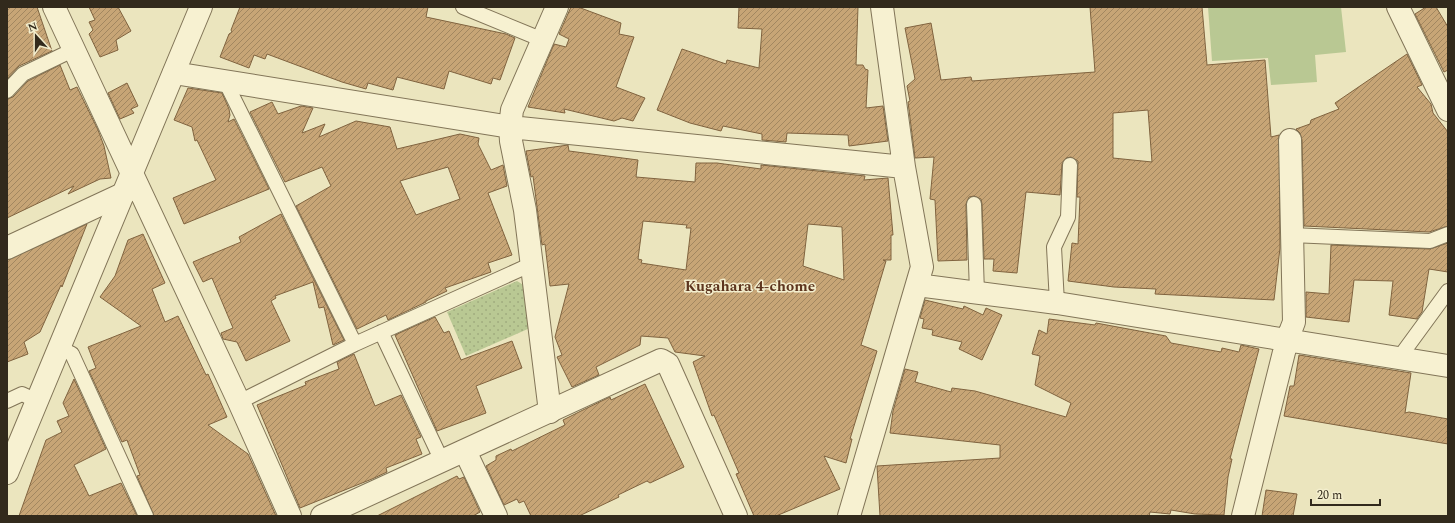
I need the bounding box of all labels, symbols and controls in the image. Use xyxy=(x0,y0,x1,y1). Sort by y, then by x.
north arrow xyxy=(16,16,56,56)
text: N xyxy=(25,18,40,37)
district label: Kugahara 4-chome xyxy=(685,275,815,298)
scale bar xyxy=(1311,481,1380,507)
text: 20 m xyxy=(1317,486,1342,505)

